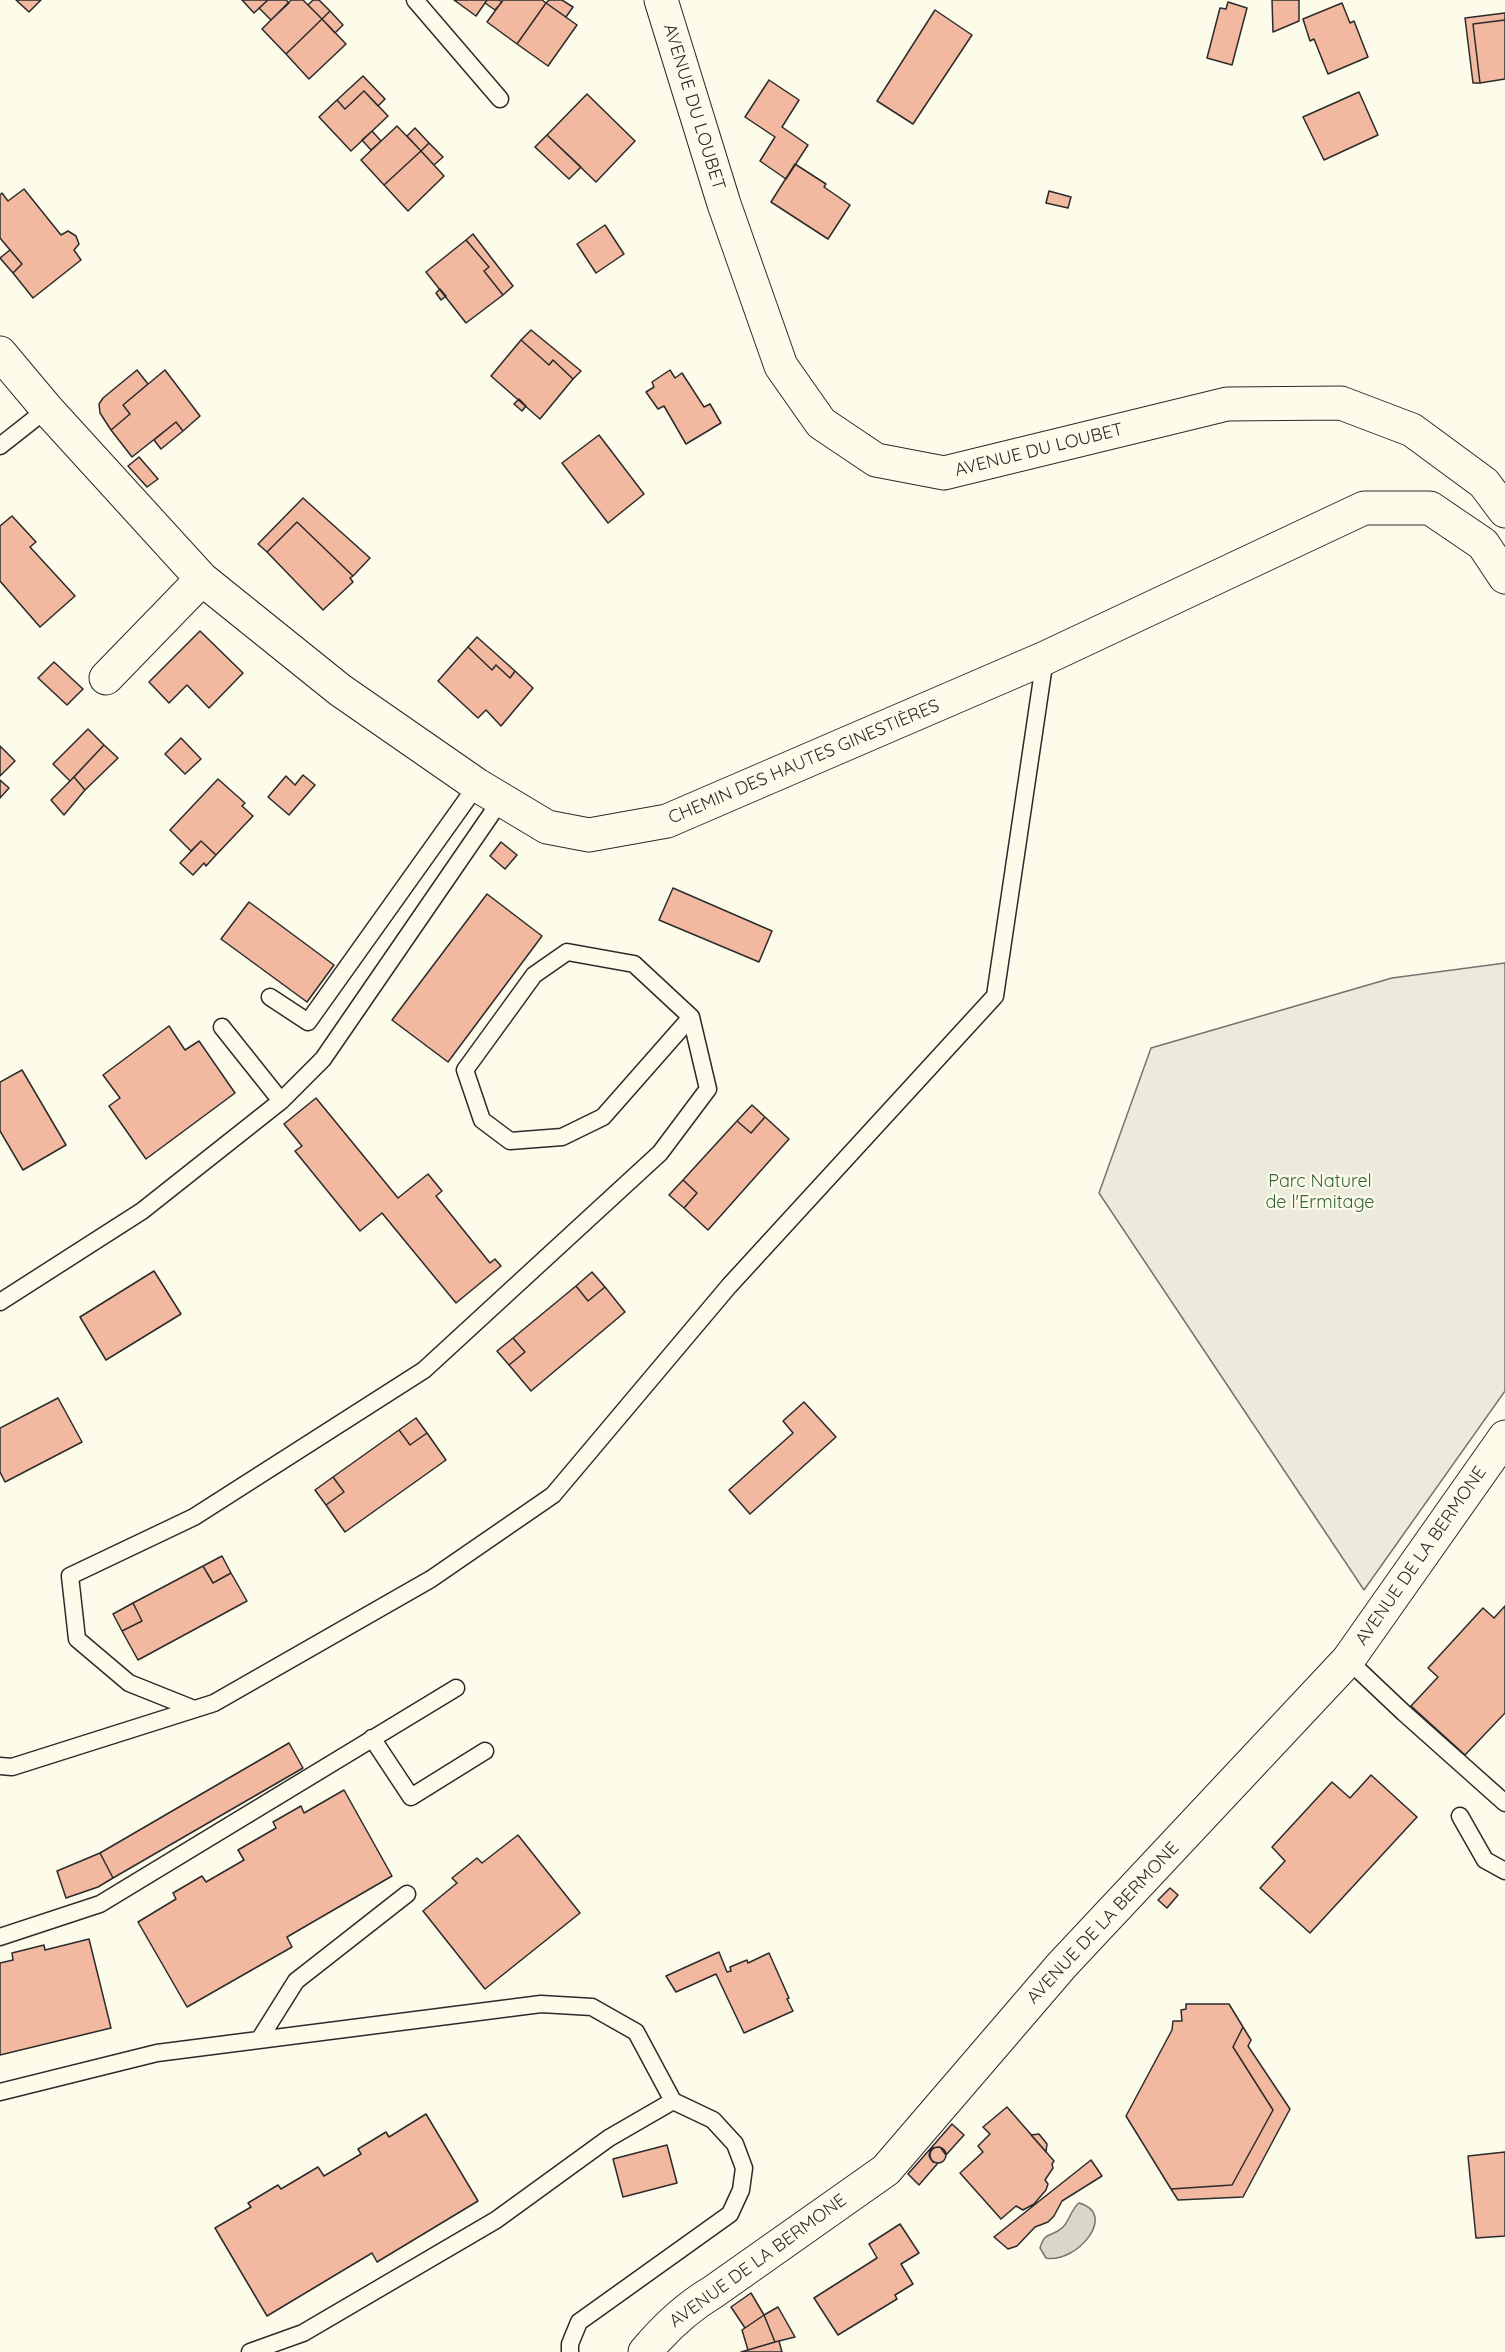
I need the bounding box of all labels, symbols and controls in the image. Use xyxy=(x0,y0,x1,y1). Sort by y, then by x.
street label: AVENUE DU LOUBET xyxy=(658,21,730,193)
street label: AVENUE DU LOUBET xyxy=(953,419,1125,481)
street label: CHEMIN DES HAUTES GINESTIÈRES xyxy=(665,695,943,829)
park label: Parc Naturel de l'Ermitage xyxy=(1265,1171,1375,1214)
street label: AVENUE DE LA BERMONE xyxy=(1351,1462,1491,1650)
street label: AVENUE DE LA BERMONE xyxy=(1022,1838,1184,2008)
street label: AVENUE DE LA BERMONE xyxy=(665,2190,851,2332)

